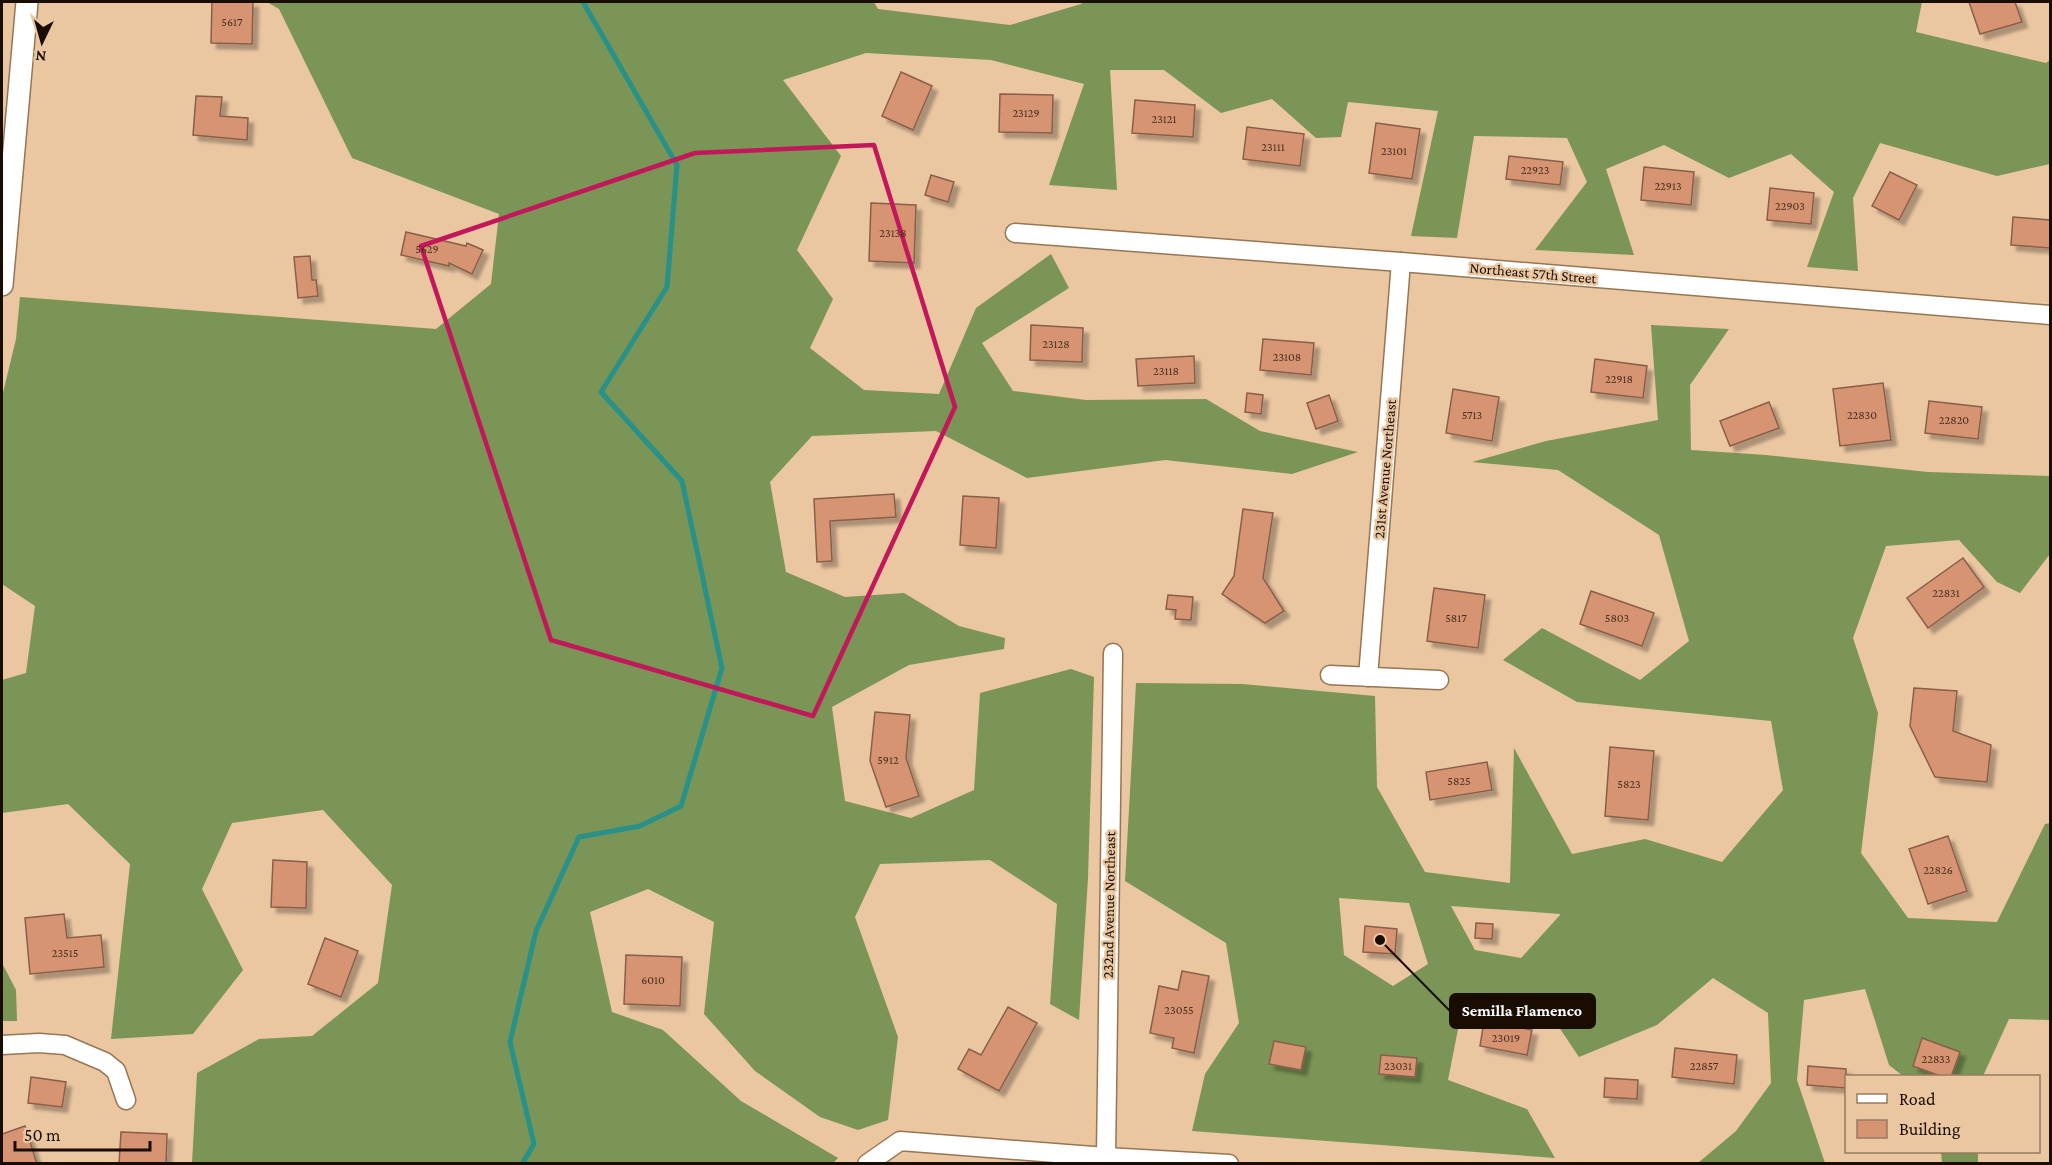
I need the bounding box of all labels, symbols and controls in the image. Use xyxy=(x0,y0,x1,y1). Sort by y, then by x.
north arrow xyxy=(12,12,72,72)
house number: 5617 xyxy=(221,15,243,29)
text: N xyxy=(34,47,47,65)
house number: 23129 xyxy=(1012,106,1040,120)
house number: 23121 xyxy=(1151,112,1177,126)
house number: 23111 xyxy=(1261,140,1285,154)
house number: 23101 xyxy=(1381,144,1407,158)
house number: 22923 xyxy=(1521,163,1550,177)
house number: 22913 xyxy=(1654,179,1682,193)
house number: 22903 xyxy=(1775,199,1805,213)
house number: 23138 xyxy=(879,226,907,240)
house number: 5629 xyxy=(415,242,439,256)
street label: Northeast 57th Street xyxy=(1469,259,1598,287)
house number: 23128 xyxy=(1042,337,1070,351)
house number: 23108 xyxy=(1273,350,1301,364)
house number: 23118 xyxy=(1153,364,1179,378)
house number: 22918 xyxy=(1605,372,1633,386)
street label: 231st Avenue Northeast xyxy=(1371,398,1399,539)
house number: 5713 xyxy=(1462,408,1483,422)
house number: 22830 xyxy=(1847,408,1877,422)
house number: 22820 xyxy=(1939,413,1969,427)
house number: 22831 xyxy=(1932,586,1960,600)
house number: 5817 xyxy=(1445,611,1467,625)
house number: 5803 xyxy=(1605,611,1630,625)
house number: 5912 xyxy=(877,753,899,767)
house number: 5825 xyxy=(1447,774,1471,788)
house number: 5823 xyxy=(1617,777,1641,791)
street label: 232nd Avenue Northeast xyxy=(1100,830,1118,979)
house number: 22826 xyxy=(1923,863,1953,877)
house number: 23515 xyxy=(52,946,78,960)
house number: 6010 xyxy=(641,973,665,987)
callout: Semilla Flamenco xyxy=(1450,994,1595,1028)
text: Semilla Flamenco xyxy=(1462,1002,1582,1019)
house number: 23055 xyxy=(1164,1003,1194,1017)
house number: 23019 xyxy=(1492,1031,1520,1045)
house number: 22833 xyxy=(1922,1052,1951,1066)
house number: 23031 xyxy=(1384,1059,1412,1073)
house number: 22857 xyxy=(1690,1059,1719,1073)
legend xyxy=(1845,1075,2040,1153)
text: Road xyxy=(1899,1089,1936,1109)
scale bar xyxy=(15,1114,150,1152)
text: Building xyxy=(1899,1119,1961,1139)
text: 50 m xyxy=(24,1125,61,1145)

